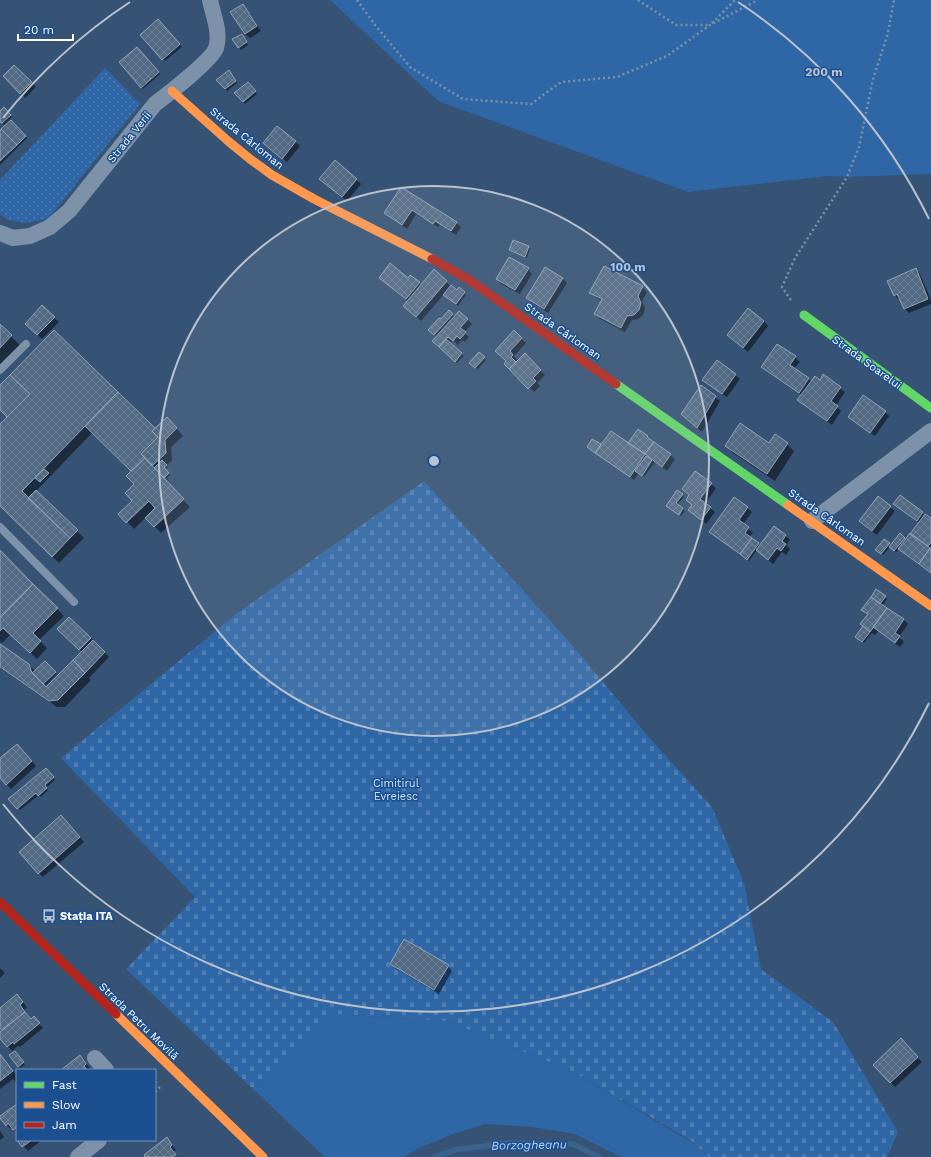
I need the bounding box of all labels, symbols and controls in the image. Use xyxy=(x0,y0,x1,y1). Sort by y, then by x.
scale bar xyxy=(18,16,73,42)
text: 20 m xyxy=(24,23,54,37)
text: 200 m xyxy=(805,65,843,79)
street label: Strada Cârloman xyxy=(207,105,286,172)
street label: Strada Verii xyxy=(105,109,154,165)
text: 100 m xyxy=(610,260,646,274)
street label: Strada Cârloman xyxy=(522,300,604,363)
street label: Strada Soarelui xyxy=(830,333,904,392)
centre of rings xyxy=(427,454,441,468)
street label: Strada Cârloman xyxy=(786,486,868,549)
park label: Cimitirul Evreiesc xyxy=(373,777,420,803)
bus stop icon: Stația ITA xyxy=(41,908,57,924)
place label: Stația ITA xyxy=(60,910,113,923)
street label: Strada Petru Movilă xyxy=(96,980,181,1063)
legend xyxy=(16,1069,156,1141)
text: Fast xyxy=(52,1078,77,1092)
text: Slow xyxy=(52,1098,80,1112)
text: Jam xyxy=(52,1118,77,1132)
water label: Borzogheanu xyxy=(491,1137,567,1153)

